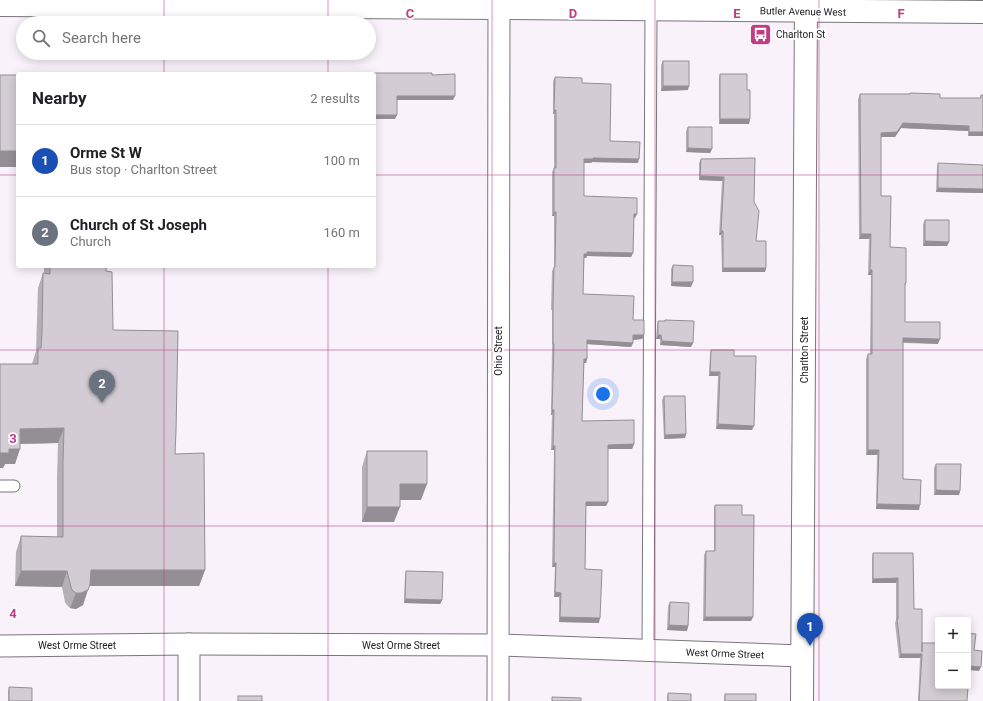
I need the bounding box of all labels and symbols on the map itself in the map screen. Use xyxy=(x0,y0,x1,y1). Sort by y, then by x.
street label: Butler Avenue West xyxy=(760,5,846,18)
text: C xyxy=(406,6,415,21)
text: D xyxy=(569,6,577,21)
text: E xyxy=(733,6,741,21)
text: F xyxy=(897,6,905,21)
bus stop icon: Charlton St xyxy=(747,21,773,47)
place label: Charlton St xyxy=(776,29,825,40)
street label: Charlton Street xyxy=(799,317,810,383)
street label: Ohio Street xyxy=(493,326,504,376)
pin: 2 xyxy=(89,370,115,403)
your location xyxy=(593,384,613,404)
text: 3 xyxy=(9,431,17,446)
text: 4 xyxy=(9,606,17,621)
pin: 1 xyxy=(797,613,823,646)
street label: West Orme Street xyxy=(38,640,116,651)
street label: West Orme Street xyxy=(362,640,440,651)
street label: West Orme Street xyxy=(686,647,764,660)

